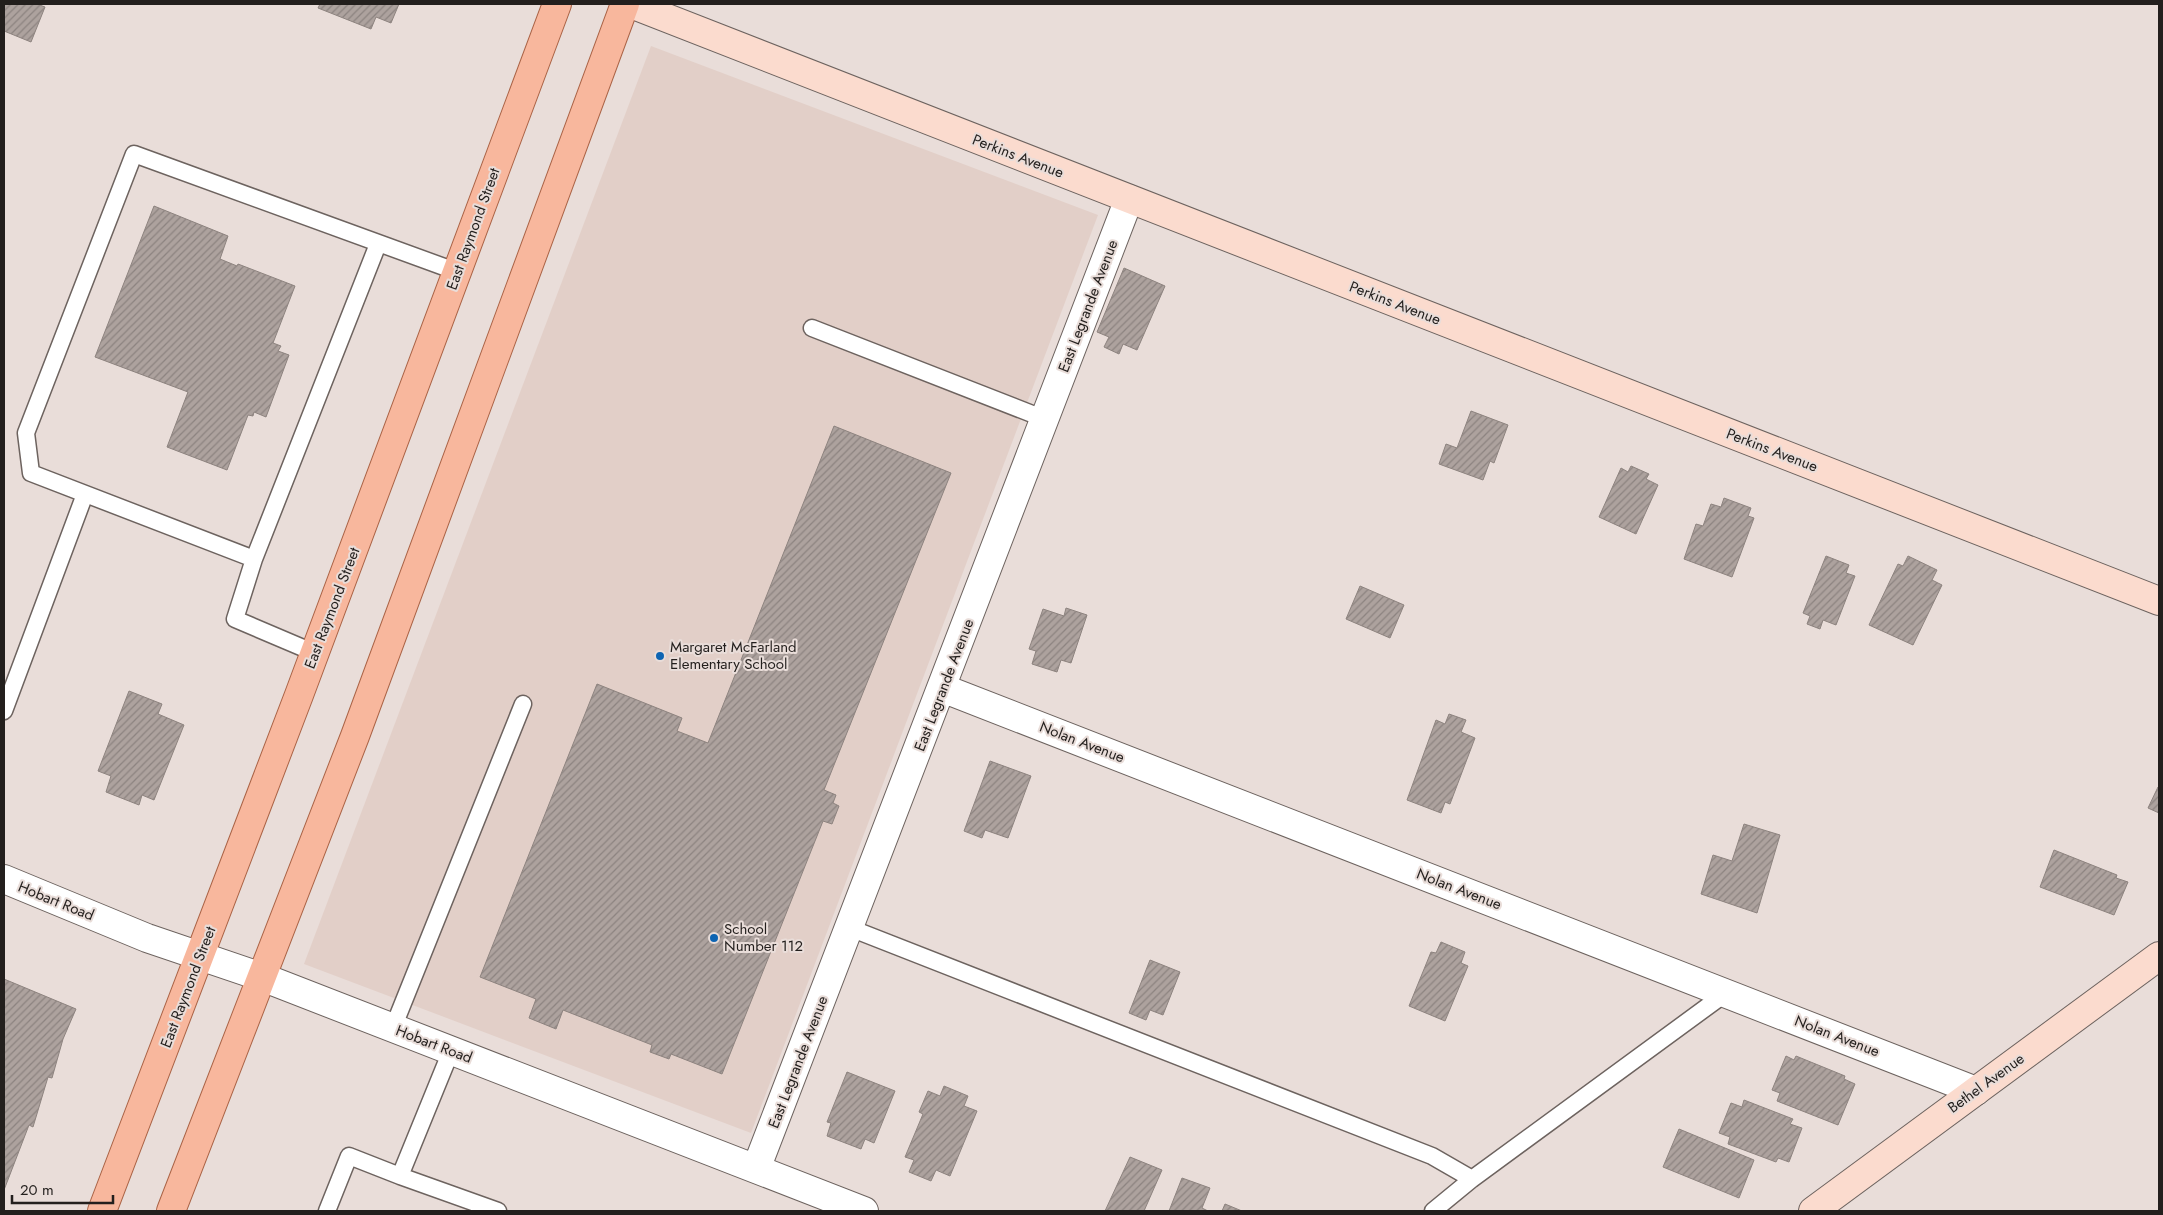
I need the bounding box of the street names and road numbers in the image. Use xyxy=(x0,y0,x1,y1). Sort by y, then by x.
street label: Perkins Avenue xyxy=(969,128,1067,184)
street label: East Raymond Street xyxy=(441,165,505,293)
street label: East Legrande Avenue xyxy=(1053,236,1124,375)
street label: Perkins Avenue xyxy=(1346,275,1444,331)
street label: Perkins Avenue xyxy=(1723,422,1821,478)
street label: East Raymond Street xyxy=(299,544,365,672)
street label: East Legrande Avenue xyxy=(909,615,980,754)
street label: Nolan Avenue xyxy=(1036,716,1128,768)
street label: Nolan Avenue xyxy=(1413,863,1505,915)
street label: Hobart Road xyxy=(15,876,97,926)
street label: East Raymond Street xyxy=(155,923,221,1051)
street label: East Legrande Avenue xyxy=(763,992,834,1131)
street label: Nolan Avenue xyxy=(1791,1010,1883,1062)
street label: Hobart Road xyxy=(393,1019,475,1069)
street label: Bethel Avenue xyxy=(1943,1048,2029,1118)

